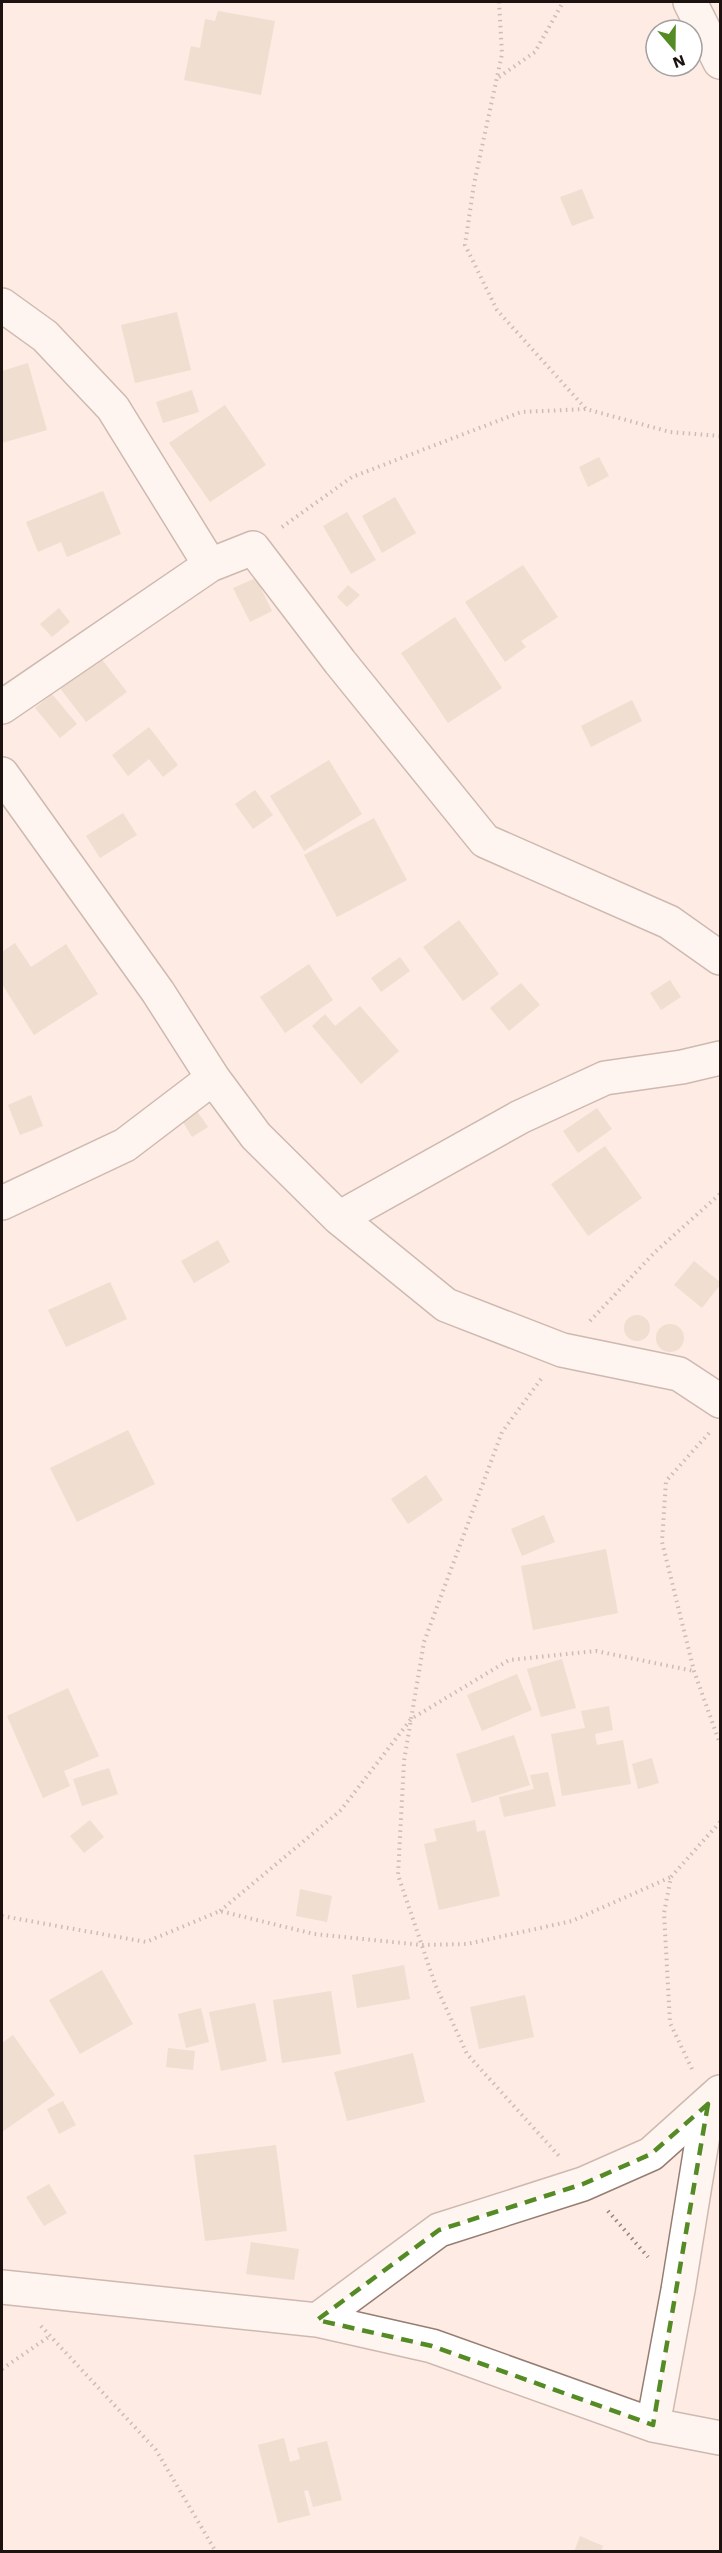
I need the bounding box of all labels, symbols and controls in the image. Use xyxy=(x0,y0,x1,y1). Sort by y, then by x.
north arrow xyxy=(644,18,704,78)
text: N xyxy=(670,51,688,73)

